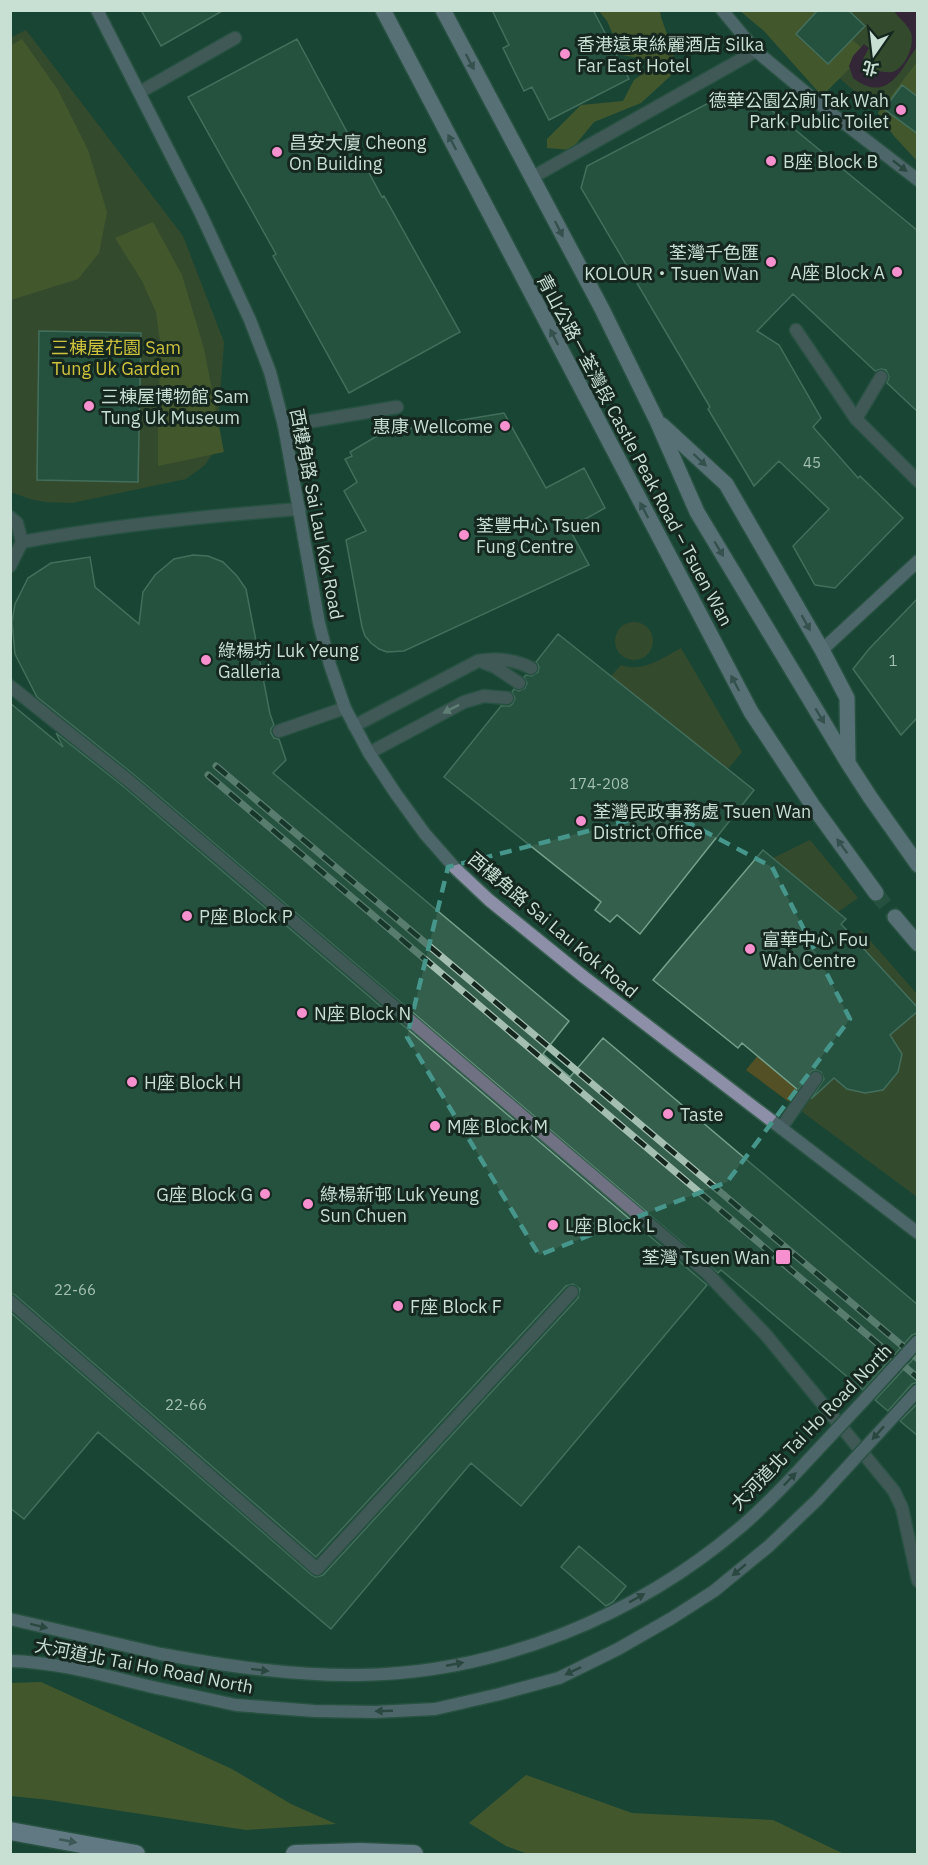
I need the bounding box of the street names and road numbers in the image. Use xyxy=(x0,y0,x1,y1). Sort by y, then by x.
street label: 青山公路－荃灣段 Castle Peak Road – Tsuen Wan xyxy=(532,270,738,630)
street label: 西樓角路 Sai Lau Kok Road xyxy=(285,407,349,621)
street label: 西樓角路 Sai Lau Kok Road xyxy=(464,847,642,1003)
street label: 大河道北 Tai Ho Road North xyxy=(725,1339,897,1515)
street label: 大河道北 Tai Ho Road North xyxy=(33,1633,255,1699)

